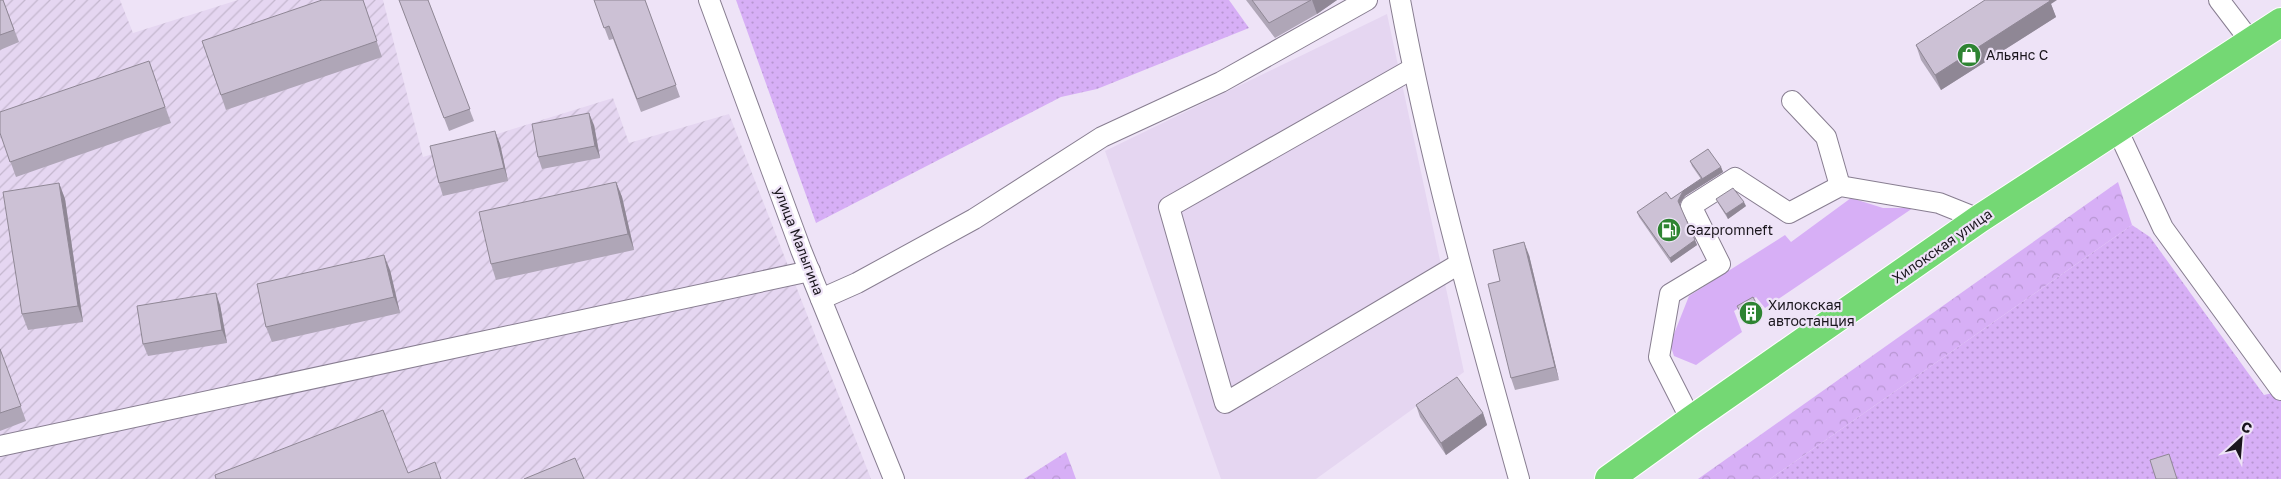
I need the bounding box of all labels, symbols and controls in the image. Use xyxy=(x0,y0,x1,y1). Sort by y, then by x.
shop icon: Альянс С xyxy=(1956,42,1982,68)
place label: Альянс С xyxy=(1986,46,2048,63)
street label: улица Малыгина xyxy=(771,184,828,297)
street label: Хилокская улица xyxy=(1888,205,1995,286)
fuel station icon: Gazpromneft xyxy=(1656,217,1682,243)
place label: Gazpromneft xyxy=(1686,221,1773,238)
place label: Хилокская автостанция xyxy=(1768,296,1855,329)
building icon: Хилокская автостанция xyxy=(1738,300,1764,326)
north arrow xyxy=(2216,414,2266,464)
text: С xyxy=(2239,417,2255,437)

